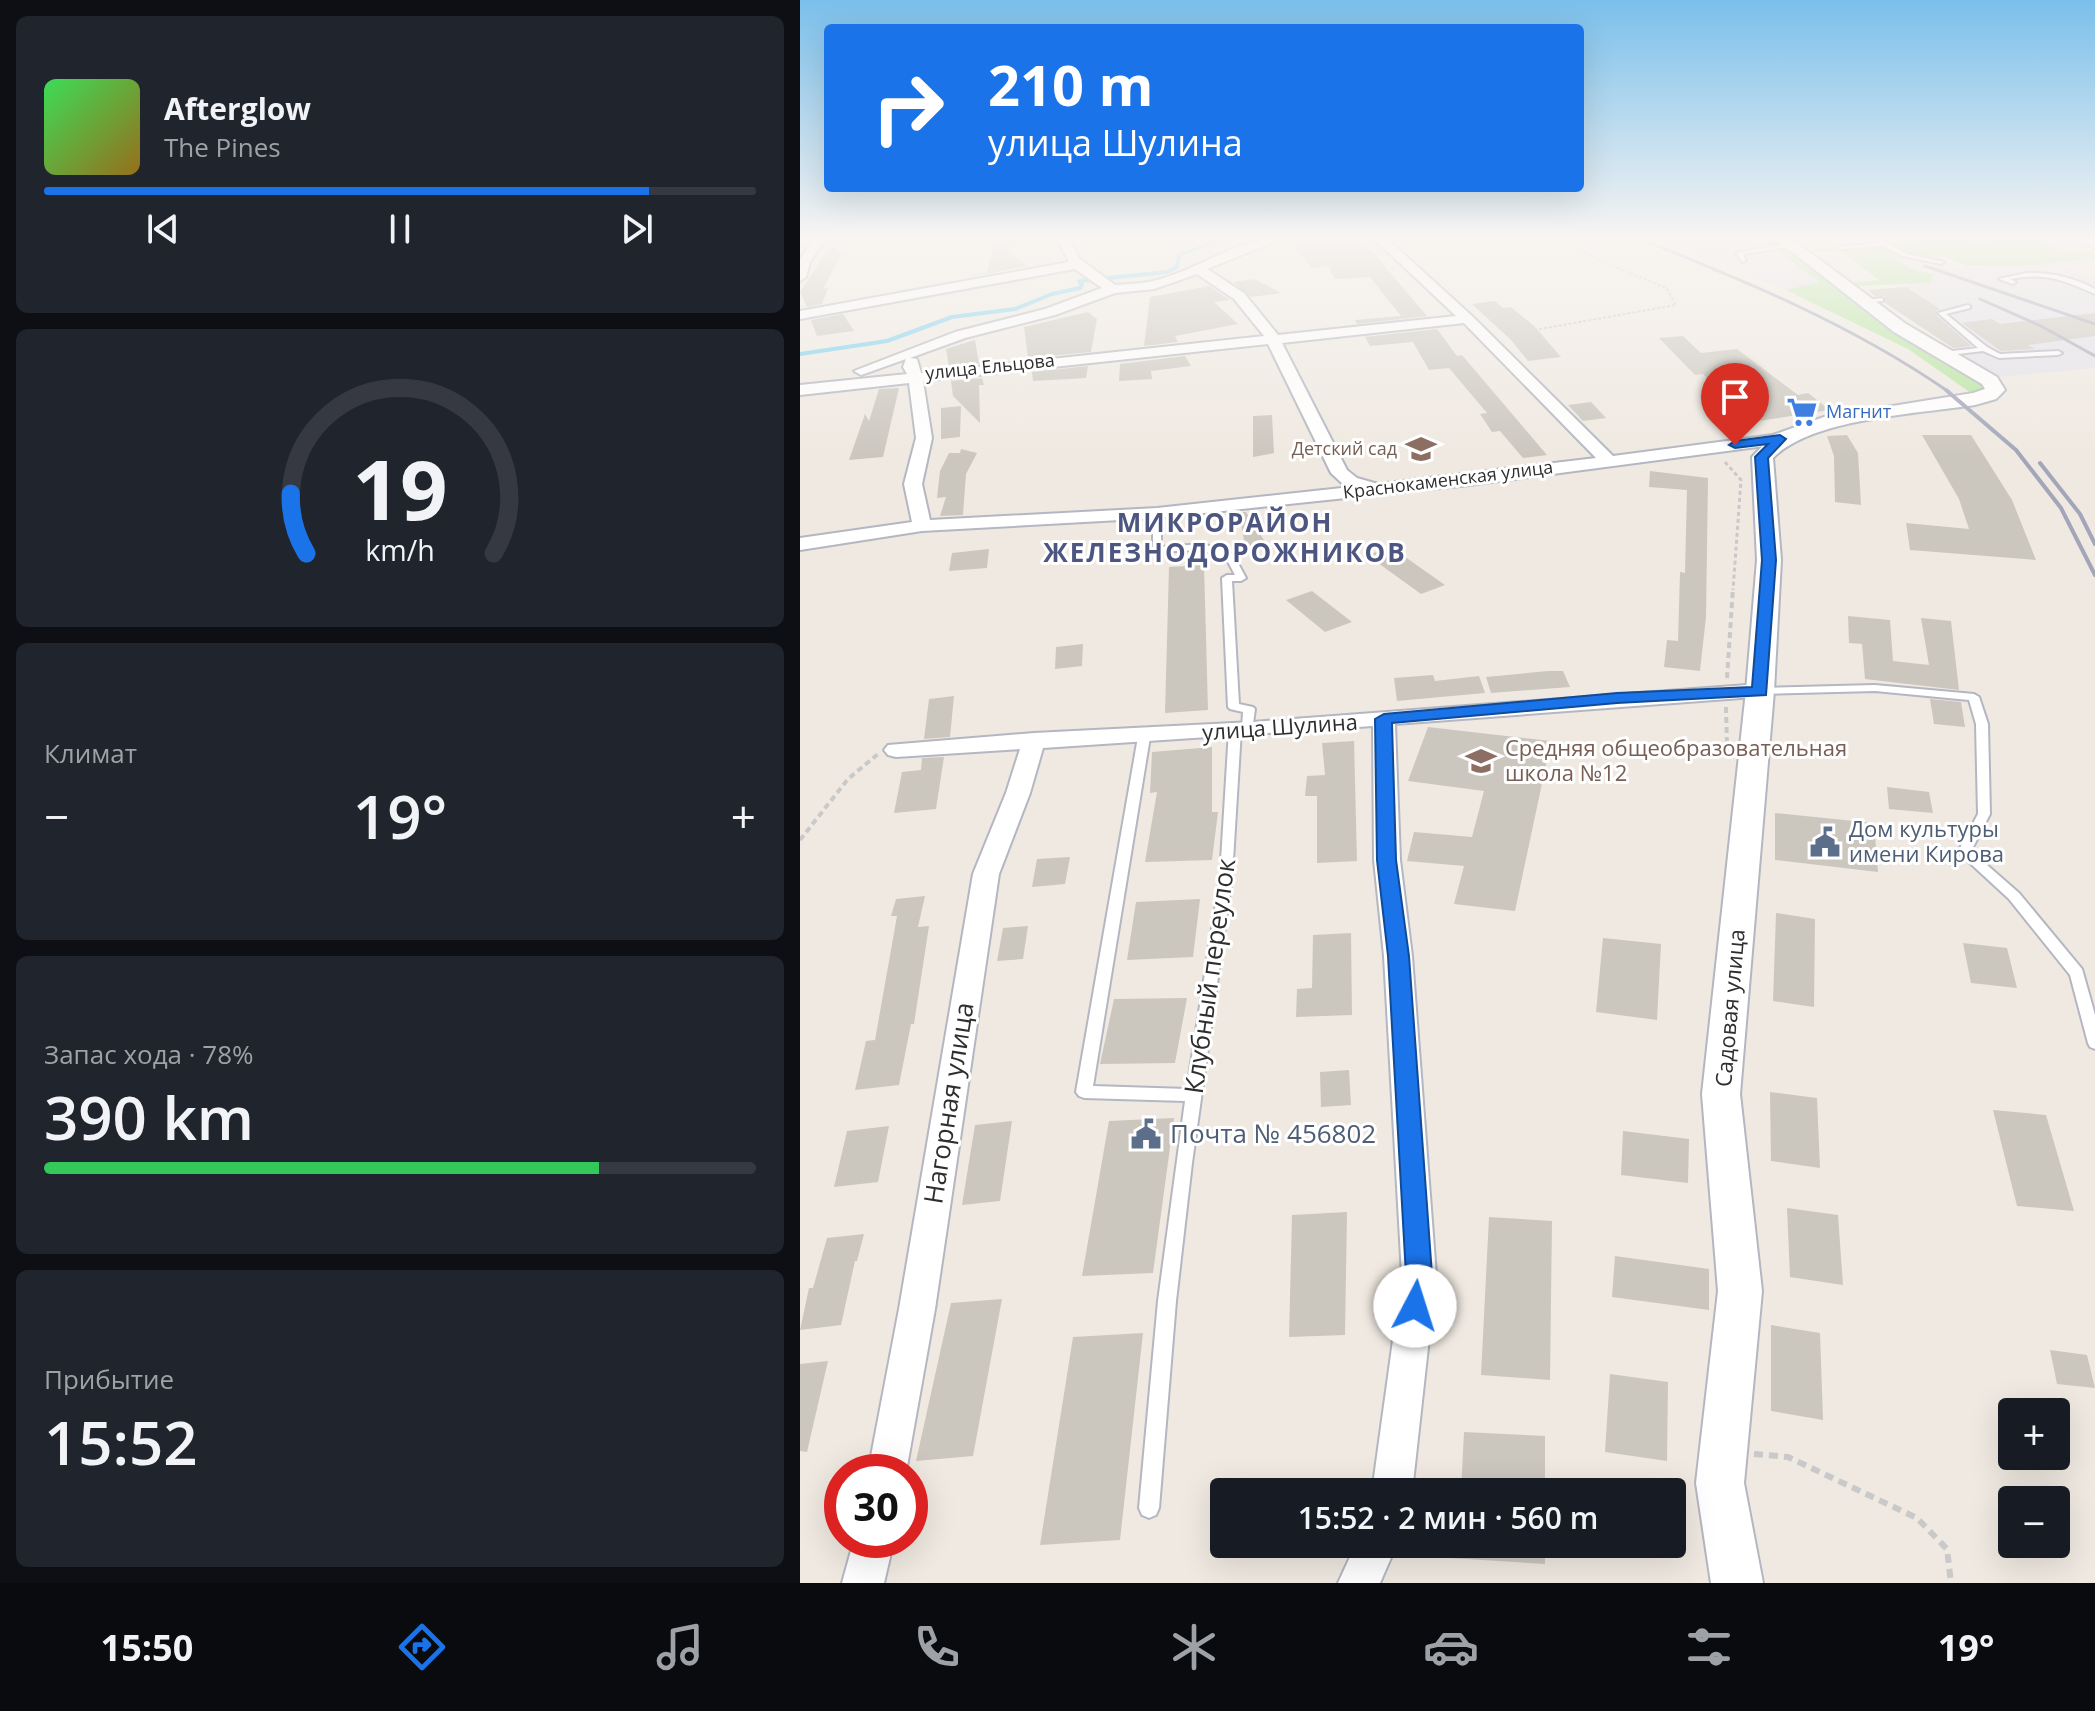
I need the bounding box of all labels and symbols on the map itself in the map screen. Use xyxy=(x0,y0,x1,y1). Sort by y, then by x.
street label: улица Ельцова xyxy=(924,347,1056,385)
pin xyxy=(1701,363,1769,445)
supermarket icon: Магнит xyxy=(1785,395,1819,429)
place label: Магнит xyxy=(1826,399,1892,423)
school or university icon: Детский сад xyxy=(1404,432,1438,466)
place label: Детский сад xyxy=(1292,436,1397,460)
street label: Краснокаменская улица xyxy=(1341,454,1554,504)
district label: МИКРОРАЙОН ЖЕЛЕЗНОДОРОЖНИКОВ xyxy=(1043,504,1407,570)
street label: улица Шулина xyxy=(1201,706,1359,746)
place label: Средняя общеобразовательная школа №12 xyxy=(1505,732,1847,787)
school or university icon: Средняя общеобразовательная школа №12 xyxy=(1464,744,1498,778)
place label: Дом культуры имени Кирова xyxy=(1849,813,2004,868)
public building icon: Дом культуры имени Кирова xyxy=(1808,825,1842,859)
street label: Клубный переулок xyxy=(1175,855,1243,1096)
street label: Садовая улица xyxy=(1707,928,1751,1088)
street label: Нагорная улица xyxy=(914,999,982,1206)
place label: Почта № 456802 xyxy=(1170,1115,1376,1151)
public building icon: Почта № 456802 xyxy=(1129,1117,1163,1151)
position arrow xyxy=(1373,1264,1457,1348)
speed limit sign: 30 xyxy=(824,1454,928,1558)

